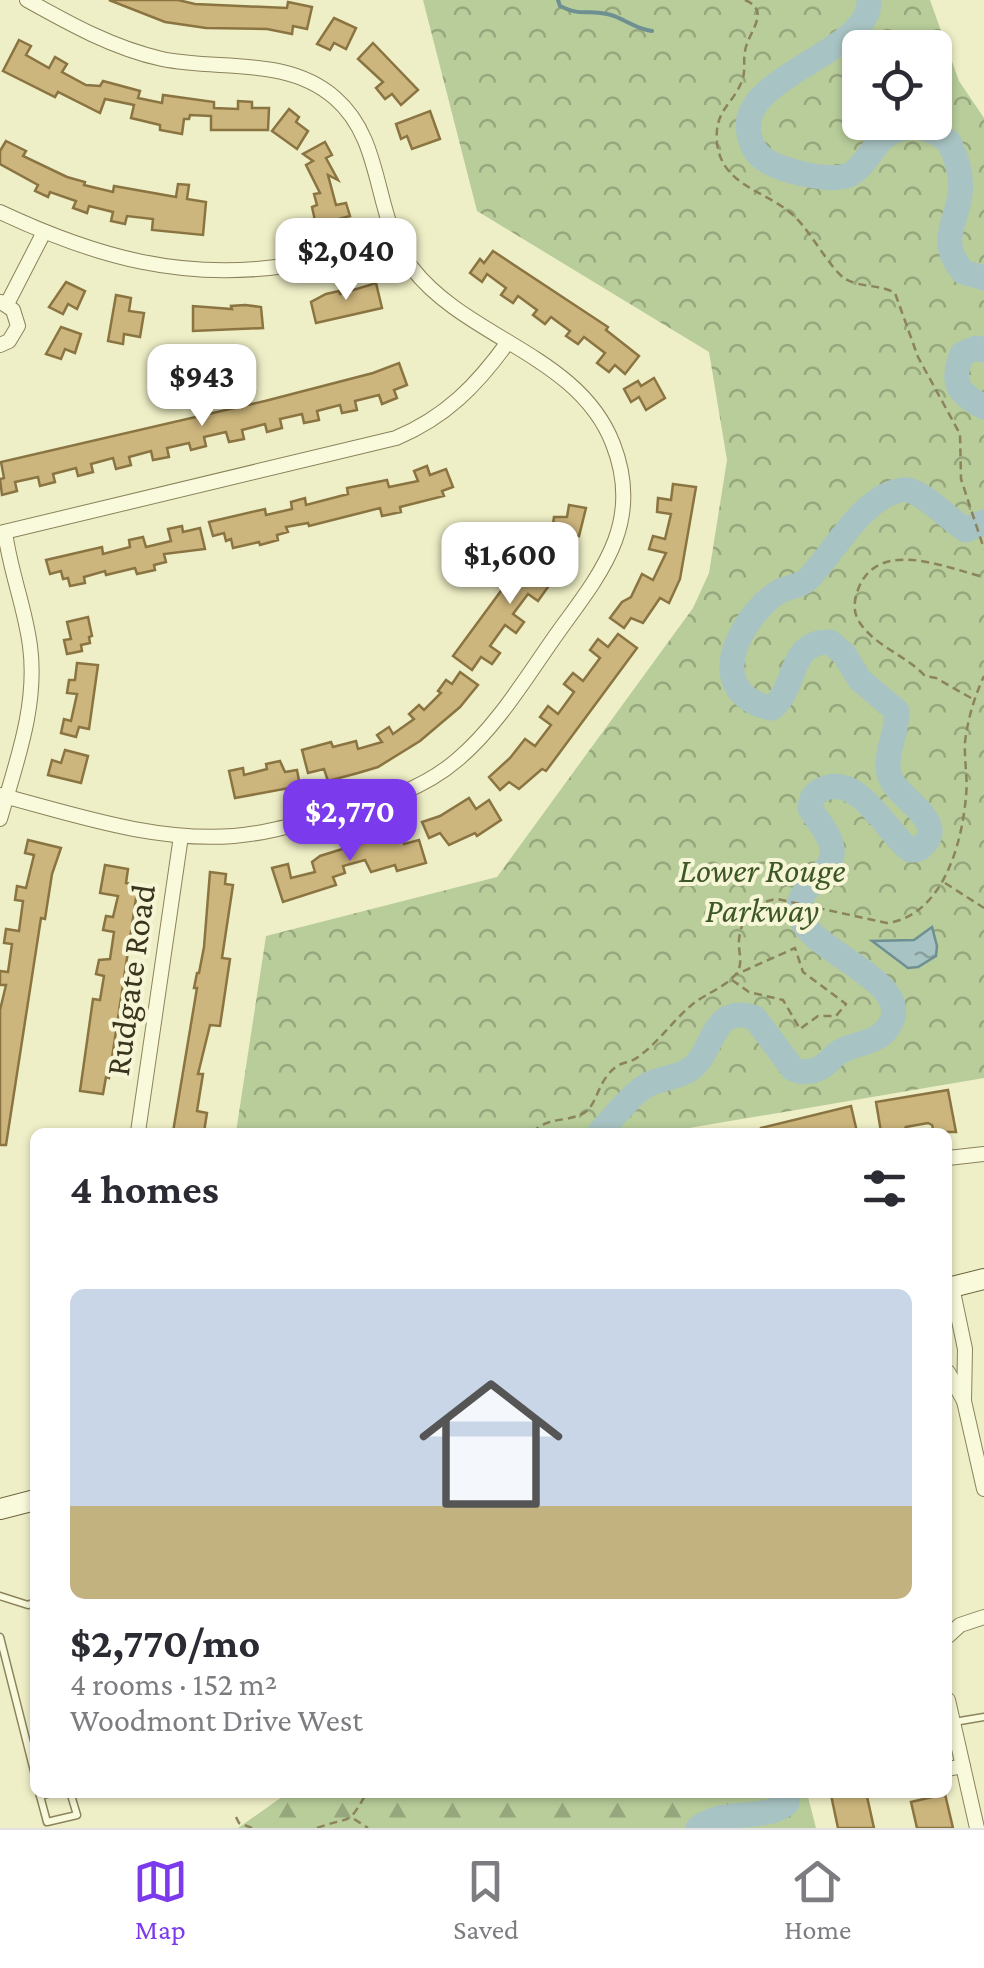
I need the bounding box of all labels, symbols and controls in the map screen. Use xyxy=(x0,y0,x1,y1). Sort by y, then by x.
map controls xyxy=(842,30,952,140)
button: locate xyxy=(842,30,952,140)
pin: $2,040 xyxy=(265,218,427,303)
text: $2,040 xyxy=(297,232,395,268)
pin: $943 xyxy=(143,344,261,429)
text: $943 xyxy=(169,358,235,394)
pin: $1,600 xyxy=(429,522,591,607)
text: $1,600 xyxy=(463,536,557,572)
pin: $2,770 xyxy=(269,779,431,864)
text: $2,770 xyxy=(305,793,395,829)
park label: Lower Rouge Parkway xyxy=(679,851,845,930)
street label: Rudgate Road xyxy=(98,882,163,1078)
icon: filters xyxy=(857,1161,912,1216)
text: 4 homes xyxy=(70,1165,219,1212)
icon: home xyxy=(401,1354,581,1534)
text: $2,770/mo xyxy=(70,1619,260,1666)
text: 4 rooms · 152 m² xyxy=(70,1666,277,1702)
text: Woodmont Drive West xyxy=(70,1702,363,1738)
tab: Map xyxy=(133,1854,188,1945)
tab: Saved xyxy=(453,1854,519,1945)
tab: Home xyxy=(784,1854,851,1945)

